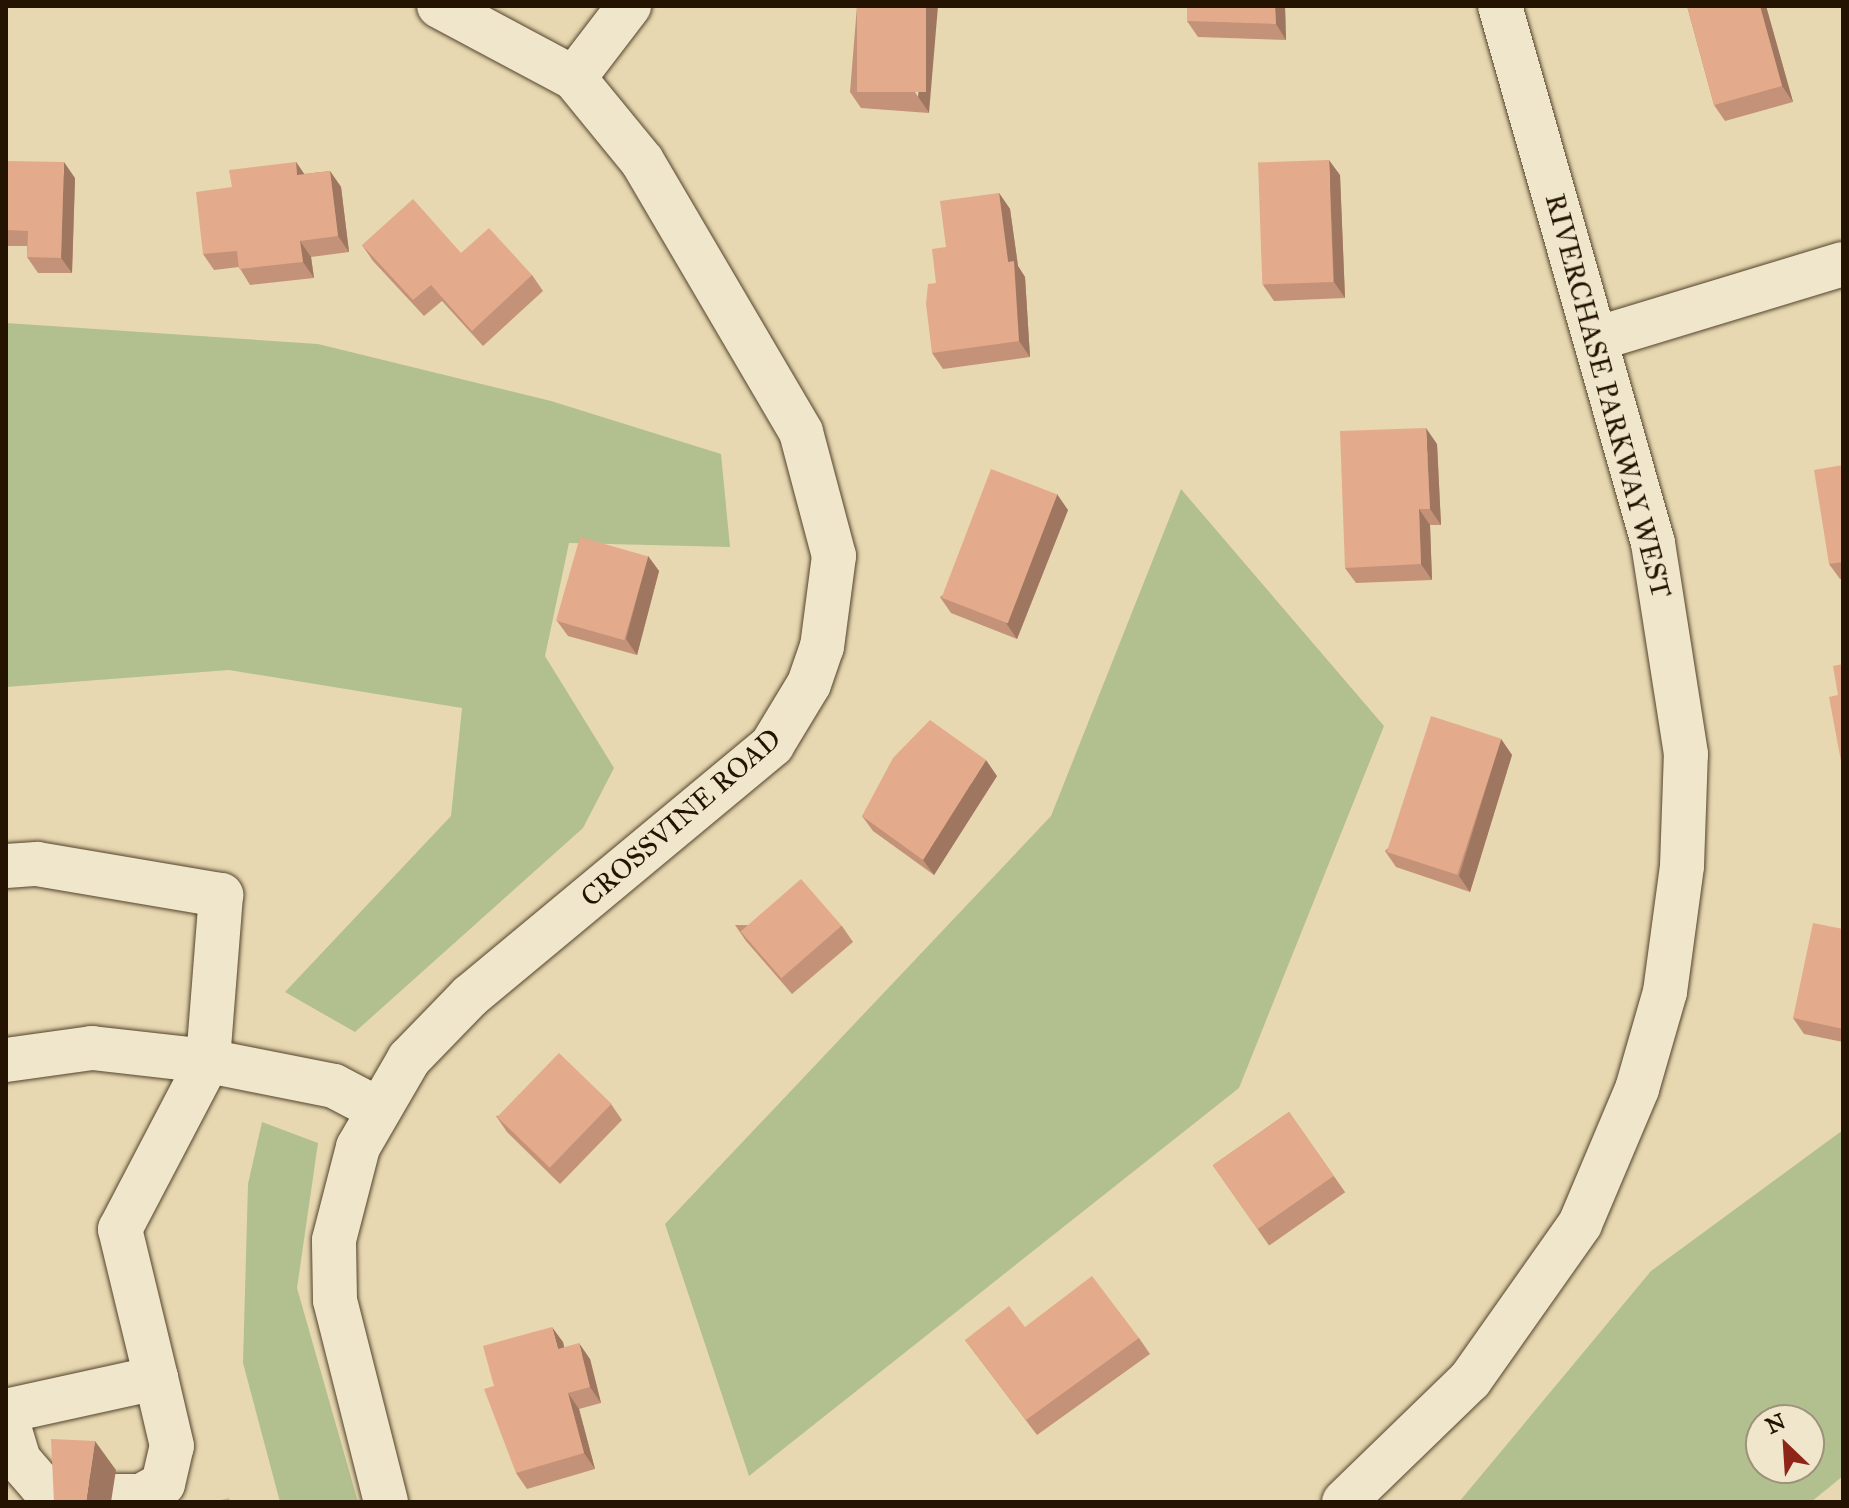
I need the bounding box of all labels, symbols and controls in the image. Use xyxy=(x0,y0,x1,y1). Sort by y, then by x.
street label: RIVERCHASE PARKWAY WEST xyxy=(1538,190,1678,602)
street label: CROSSVINE ROAD xyxy=(574,722,788,914)
north arrow xyxy=(1745,1404,1825,1484)
text: N xyxy=(1761,1407,1790,1440)

